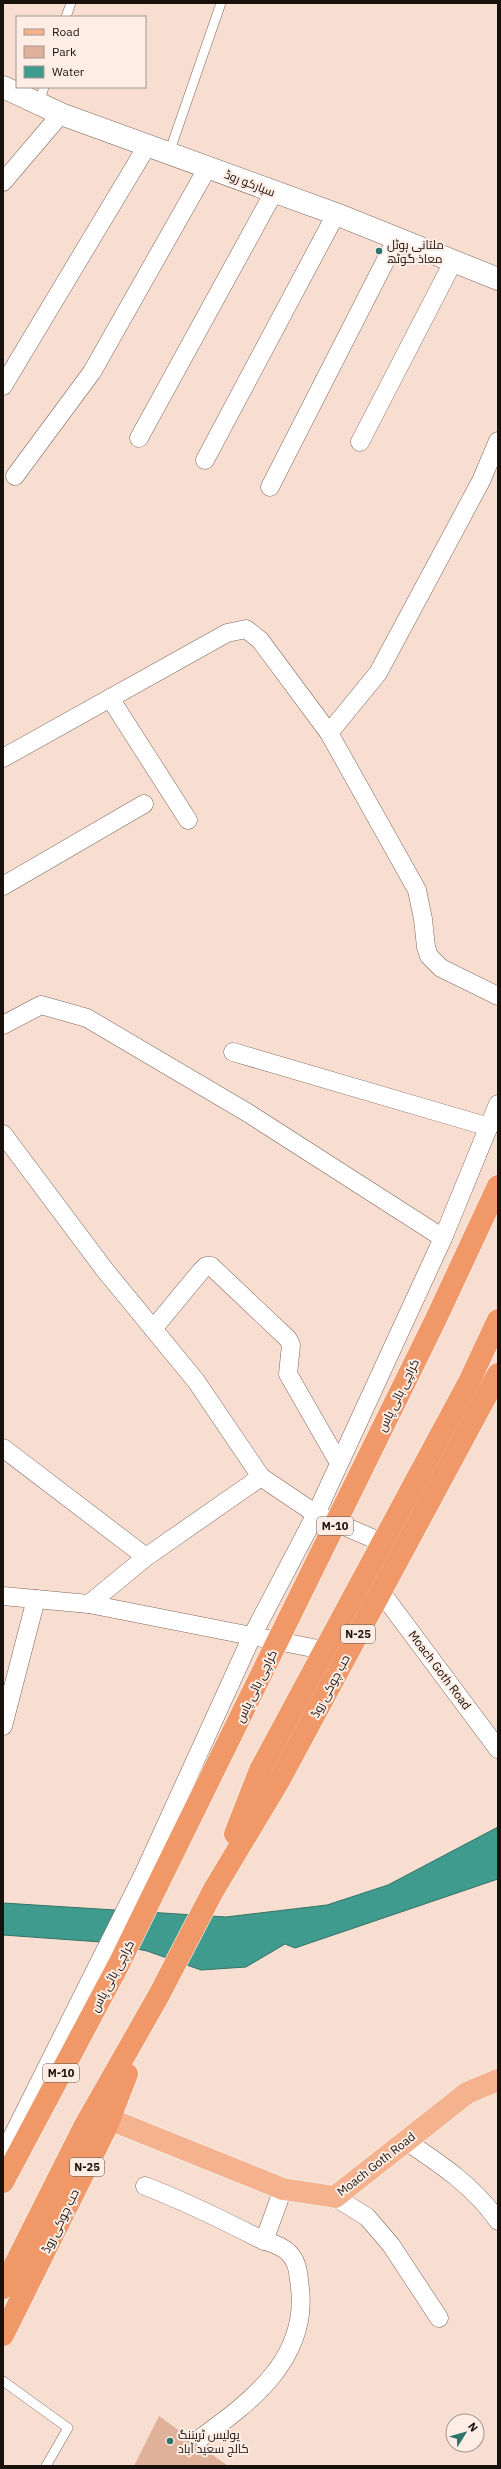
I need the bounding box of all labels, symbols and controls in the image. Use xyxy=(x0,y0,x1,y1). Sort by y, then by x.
legend xyxy=(16,16,146,88)
text: Road xyxy=(52,24,80,39)
text: Park xyxy=(52,44,77,59)
text: Water xyxy=(52,64,85,79)
street label: سپارکو روڈ xyxy=(222,167,277,200)
place label: ملتانی ہوٹل معاذ گوٹھ xyxy=(387,237,444,266)
marker: ملتانی ہوٹل معاذ گوٹھ xyxy=(374,246,384,256)
street label: کراچی بائی پاس xyxy=(374,1356,424,1435)
road number: M-10 xyxy=(317,1517,353,1535)
road number: N-25 xyxy=(341,1625,375,1643)
street label: Moach Goth Road xyxy=(405,1628,475,1712)
street label: کراچی بائی پاس xyxy=(232,1647,282,1726)
street label: حب چوکی روڈ xyxy=(307,1652,355,1721)
street label: کراچی بائی پاس xyxy=(87,1938,139,2015)
road number: M-10 xyxy=(43,2064,79,2082)
street label: Moach Goth Road xyxy=(334,2129,418,2199)
road number: N-25 xyxy=(70,2158,104,2176)
street label: حب چوکی روڈ xyxy=(38,2187,84,2256)
north arrow xyxy=(445,2413,485,2453)
text: N xyxy=(465,2420,481,2434)
place label: پولیس ٹریننگ کالج سعید آباد xyxy=(178,2427,249,2457)
marker: پولیس ٹریننگ کالج سعید آباد xyxy=(165,2436,175,2446)

